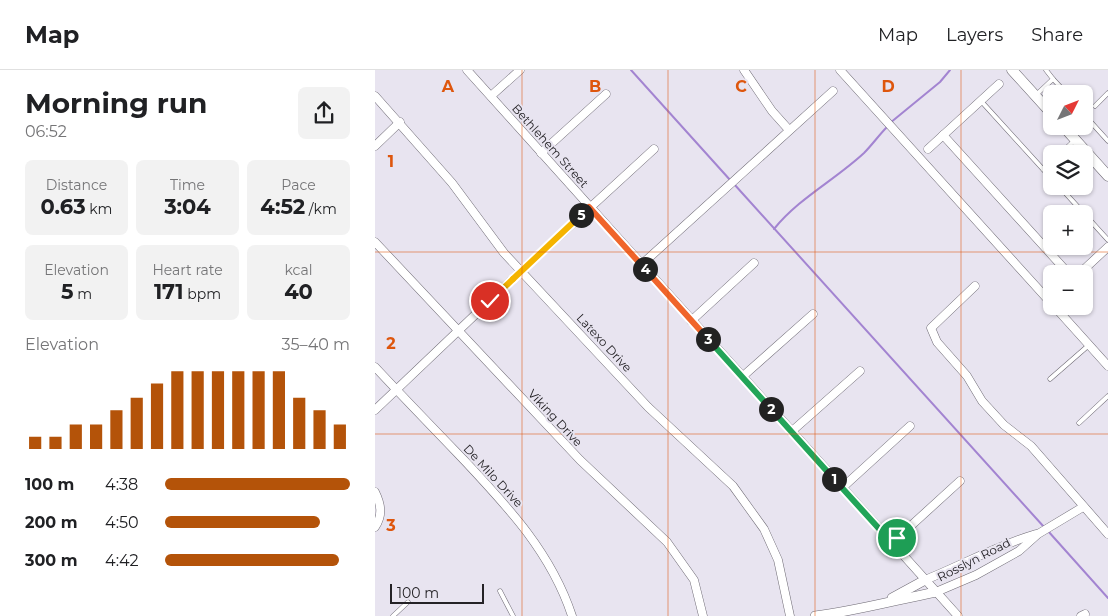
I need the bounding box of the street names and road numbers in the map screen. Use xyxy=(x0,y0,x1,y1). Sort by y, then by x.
street label: Bethlehem Street xyxy=(509,101,592,191)
street label: Latexo Drive xyxy=(574,310,635,375)
street label: Viking Drive xyxy=(525,386,586,449)
street label: De Milo Drive xyxy=(460,441,526,510)
street label: Rosslyn Road xyxy=(935,535,1013,584)

